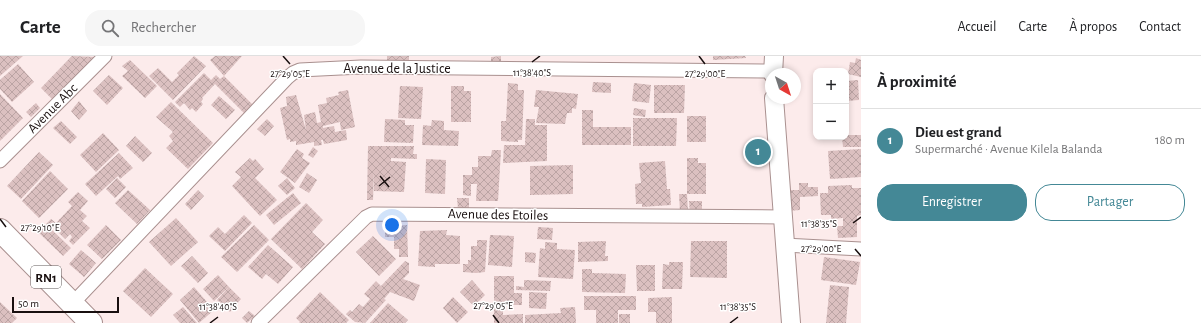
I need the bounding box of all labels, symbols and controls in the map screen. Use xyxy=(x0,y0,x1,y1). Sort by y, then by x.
search box xyxy=(85,10,365,46)
icon: search xyxy=(99,17,121,39)
text: Carte xyxy=(20,18,61,37)
text: Rechercher xyxy=(131,20,196,35)
text: Accueil xyxy=(957,20,996,34)
text: Carte xyxy=(1018,20,1047,34)
text: À propos xyxy=(1069,20,1117,34)
text: Contact xyxy=(1139,20,1181,34)
street label: Avenue de la Justice xyxy=(343,62,451,76)
text: 11°38'40"S xyxy=(513,68,551,78)
north arrow xyxy=(765,68,801,104)
map controls xyxy=(813,68,849,140)
button: + xyxy=(813,68,849,104)
text: 27°29'05"E xyxy=(270,69,310,79)
text: 27°29'00"E xyxy=(685,69,726,79)
text: À proximité xyxy=(877,73,957,90)
street label: Avenue Abc xyxy=(25,81,81,136)
button: − xyxy=(813,104,849,140)
text: Dieu est grand xyxy=(915,125,1002,140)
text: 1 xyxy=(888,134,892,147)
text: 180 m xyxy=(1155,134,1185,147)
pin: 1 xyxy=(745,137,771,167)
text: Supermarché · Avenue Kilela Balanda xyxy=(915,143,1102,156)
button: Enregistrer xyxy=(877,184,1027,221)
button: Partager xyxy=(1035,184,1185,221)
street label: Avenue des Etoiles xyxy=(448,207,548,223)
your location xyxy=(382,215,402,235)
text: 11°38'35"S xyxy=(801,219,837,229)
text: 27°29'10"E xyxy=(21,223,60,233)
text: 27°29'00"E xyxy=(801,244,842,254)
road number: RN1 xyxy=(31,266,61,288)
scale bar xyxy=(12,295,119,314)
text: 50 m xyxy=(18,298,39,309)
text: 27°29'05"E xyxy=(473,301,513,311)
text: 11°38'40"S xyxy=(199,302,237,312)
text: 11°38'35"S xyxy=(720,302,756,312)

